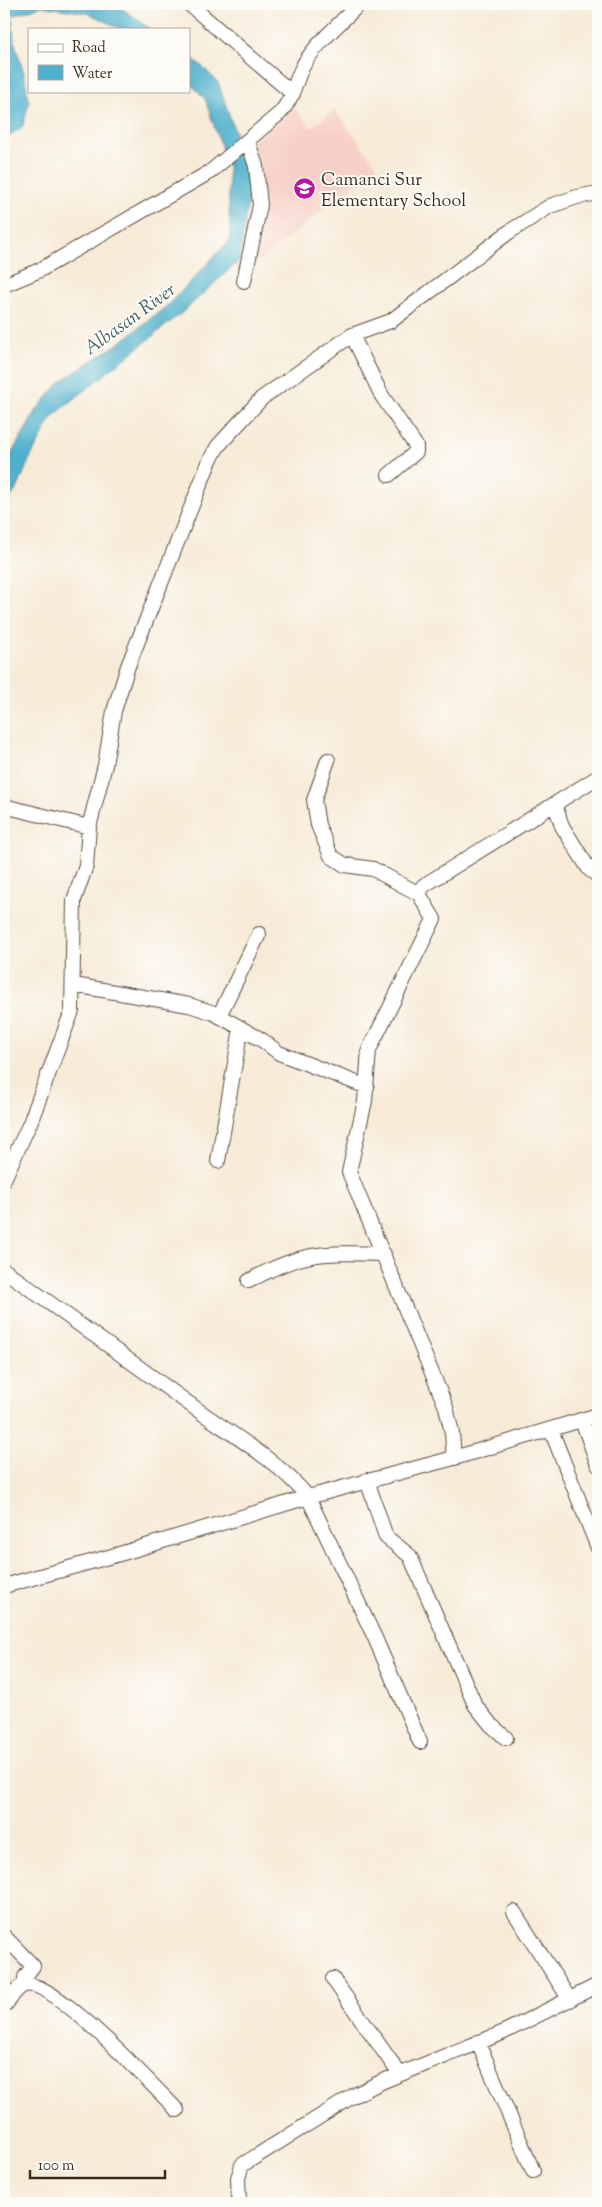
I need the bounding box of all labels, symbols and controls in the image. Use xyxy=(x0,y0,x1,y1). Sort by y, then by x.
legend xyxy=(28,28,190,92)
text: Road xyxy=(72,38,106,59)
text: Water xyxy=(72,64,113,85)
place label: Camanci Sur Elementary School xyxy=(321,168,466,215)
school or university icon: Camanci Sur Elementary School xyxy=(293,177,317,201)
water label: Albasan River xyxy=(79,277,182,363)
scale bar xyxy=(30,2147,165,2179)
text: 100 m xyxy=(38,2156,75,2177)

